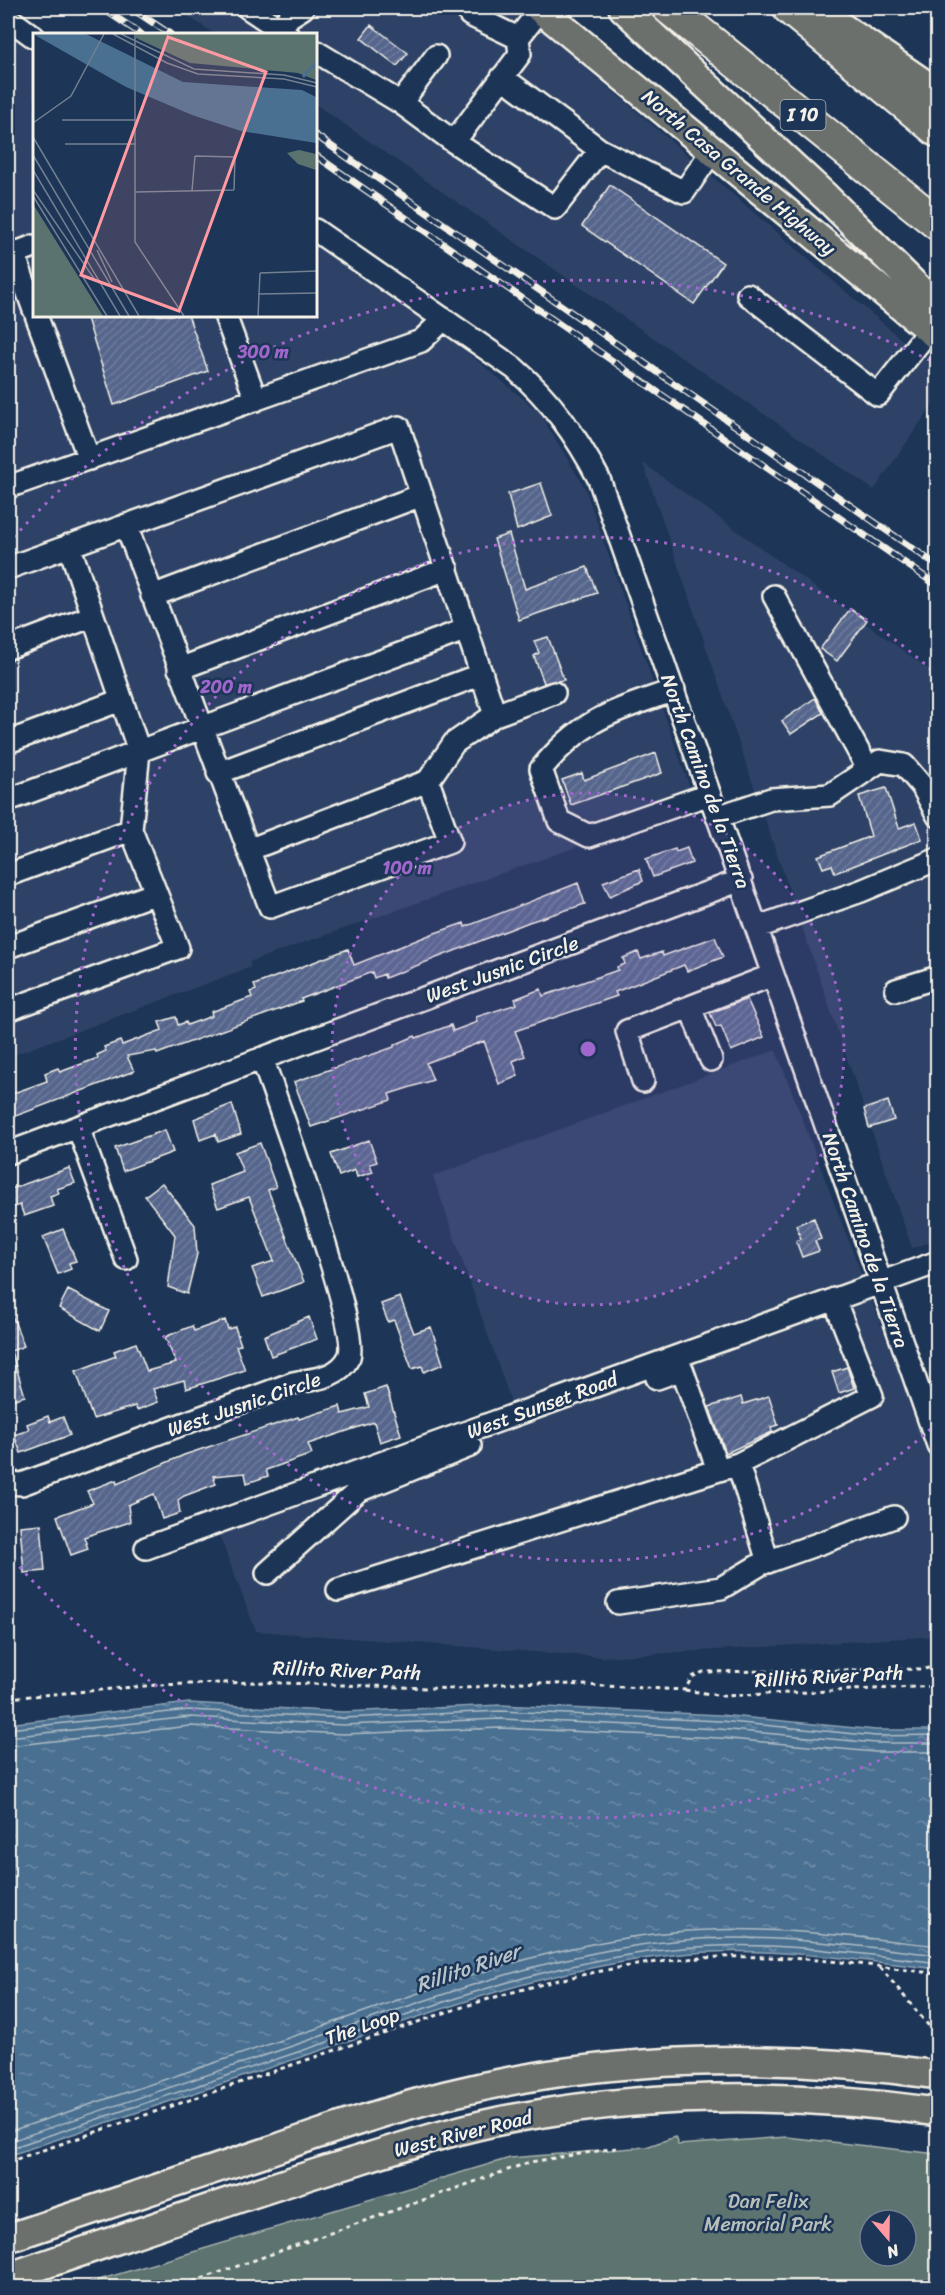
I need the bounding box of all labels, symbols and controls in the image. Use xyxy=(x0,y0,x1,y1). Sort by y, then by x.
inset map xyxy=(33,33,316,316)
street label: North Casa Grande Highway xyxy=(633,80,845,265)
road number: I 10 xyxy=(780,100,826,130)
text: 300 m xyxy=(236,336,289,368)
street label: North Camino de la Tierra xyxy=(650,669,761,894)
text: 200 m xyxy=(199,671,252,703)
text: 100 m xyxy=(383,852,432,884)
street label: West Jusnic Circle xyxy=(421,926,584,1013)
centre of rings xyxy=(578,1039,598,1059)
street label: North Camino de la Tierra xyxy=(812,1127,919,1353)
street label: West Sunset Road xyxy=(462,1361,624,1449)
street label: West Jusnic Circle xyxy=(162,1362,326,1447)
street label: Rillito River Path xyxy=(272,1650,422,1691)
street label: Rillito River Path xyxy=(754,1655,904,1698)
water label: Rillito River xyxy=(411,1931,530,2004)
street label: The Loop xyxy=(320,1997,405,2056)
street label: West River Road xyxy=(390,2099,537,2168)
park label: Dan Felix Memorial Park xyxy=(704,2184,832,2242)
north arrow xyxy=(858,2208,918,2268)
text: N xyxy=(882,2236,904,2267)

